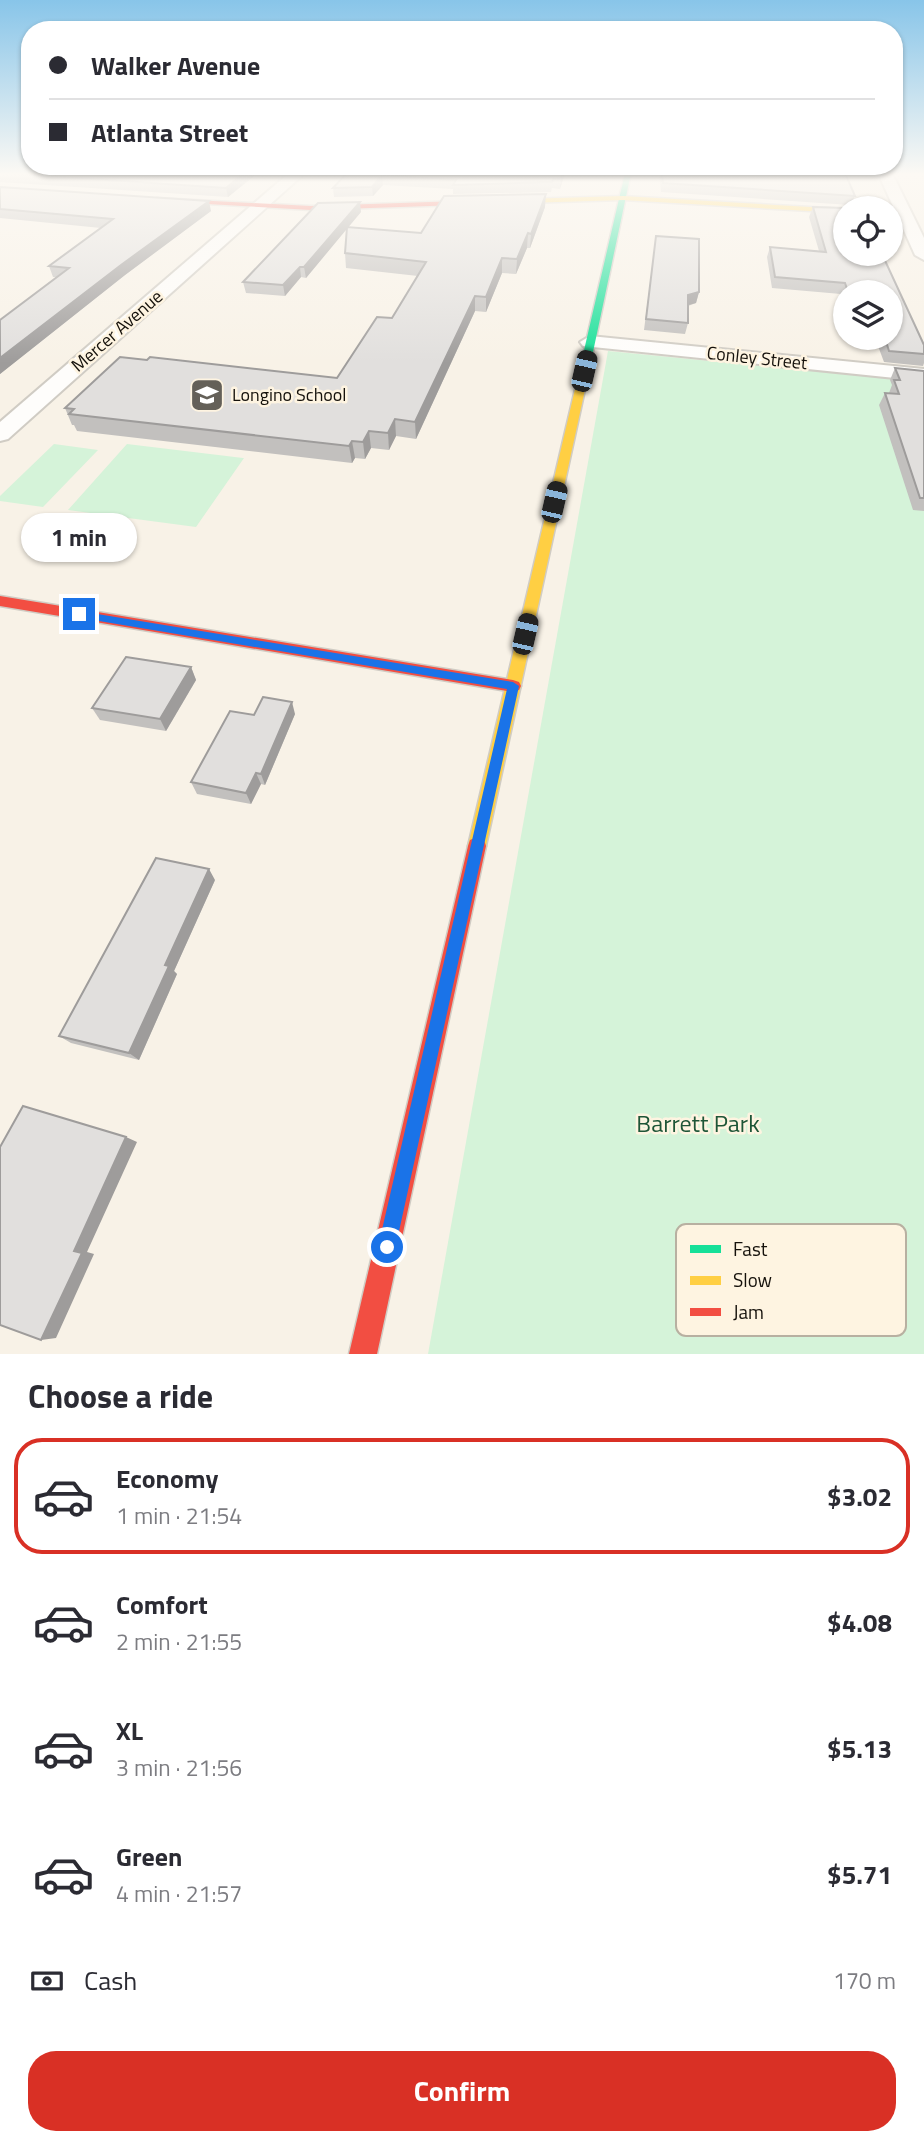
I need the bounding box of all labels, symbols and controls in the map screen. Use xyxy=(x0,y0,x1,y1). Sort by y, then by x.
text: Walker Avenue xyxy=(91,46,260,85)
text: Atlanta Street xyxy=(91,113,248,152)
map controls xyxy=(833,196,903,350)
button: locate xyxy=(833,196,903,266)
button: layers xyxy=(833,280,903,350)
street label: Mercer Avenue xyxy=(65,283,168,378)
street label: Conley Street xyxy=(705,339,809,376)
car xyxy=(570,348,599,394)
school or university icon: Longino School xyxy=(188,376,226,414)
place label: Longino School xyxy=(232,381,346,408)
car xyxy=(540,479,569,525)
callout: 1 min xyxy=(21,512,137,562)
text: 1 min xyxy=(51,520,107,555)
route end xyxy=(63,598,95,630)
car xyxy=(511,611,540,657)
park label: Barrett Park xyxy=(636,1105,760,1141)
legend xyxy=(676,1224,906,1336)
route start xyxy=(371,1231,403,1263)
text: Fast xyxy=(733,1234,768,1263)
text: Slow xyxy=(733,1265,772,1294)
text: Jam xyxy=(733,1297,764,1326)
text: Choose a ride xyxy=(28,1372,213,1420)
text: Economy xyxy=(116,1459,218,1498)
icon: car xyxy=(32,1465,95,1528)
text: $3.02 xyxy=(827,1477,892,1516)
text: 1 min · 21:54 xyxy=(116,1498,242,1533)
text: Comfort xyxy=(116,1585,208,1624)
icon: car xyxy=(32,1591,95,1654)
text: $4.08 xyxy=(827,1603,892,1642)
text: 2 min · 21:55 xyxy=(116,1624,242,1659)
text: XL xyxy=(116,1711,143,1750)
icon: car xyxy=(32,1717,95,1780)
text: $5.13 xyxy=(827,1729,892,1768)
text: 3 min · 21:56 xyxy=(116,1750,242,1785)
text: Green xyxy=(116,1837,182,1876)
icon: car xyxy=(32,1843,95,1906)
text: $5.71 xyxy=(827,1855,892,1894)
text: 4 min · 21:57 xyxy=(116,1876,242,1911)
text: Cash xyxy=(84,1961,137,2000)
icon: cash xyxy=(28,1962,66,2000)
text: 170 m xyxy=(833,1963,896,1998)
button: Confirm xyxy=(28,2051,896,2131)

